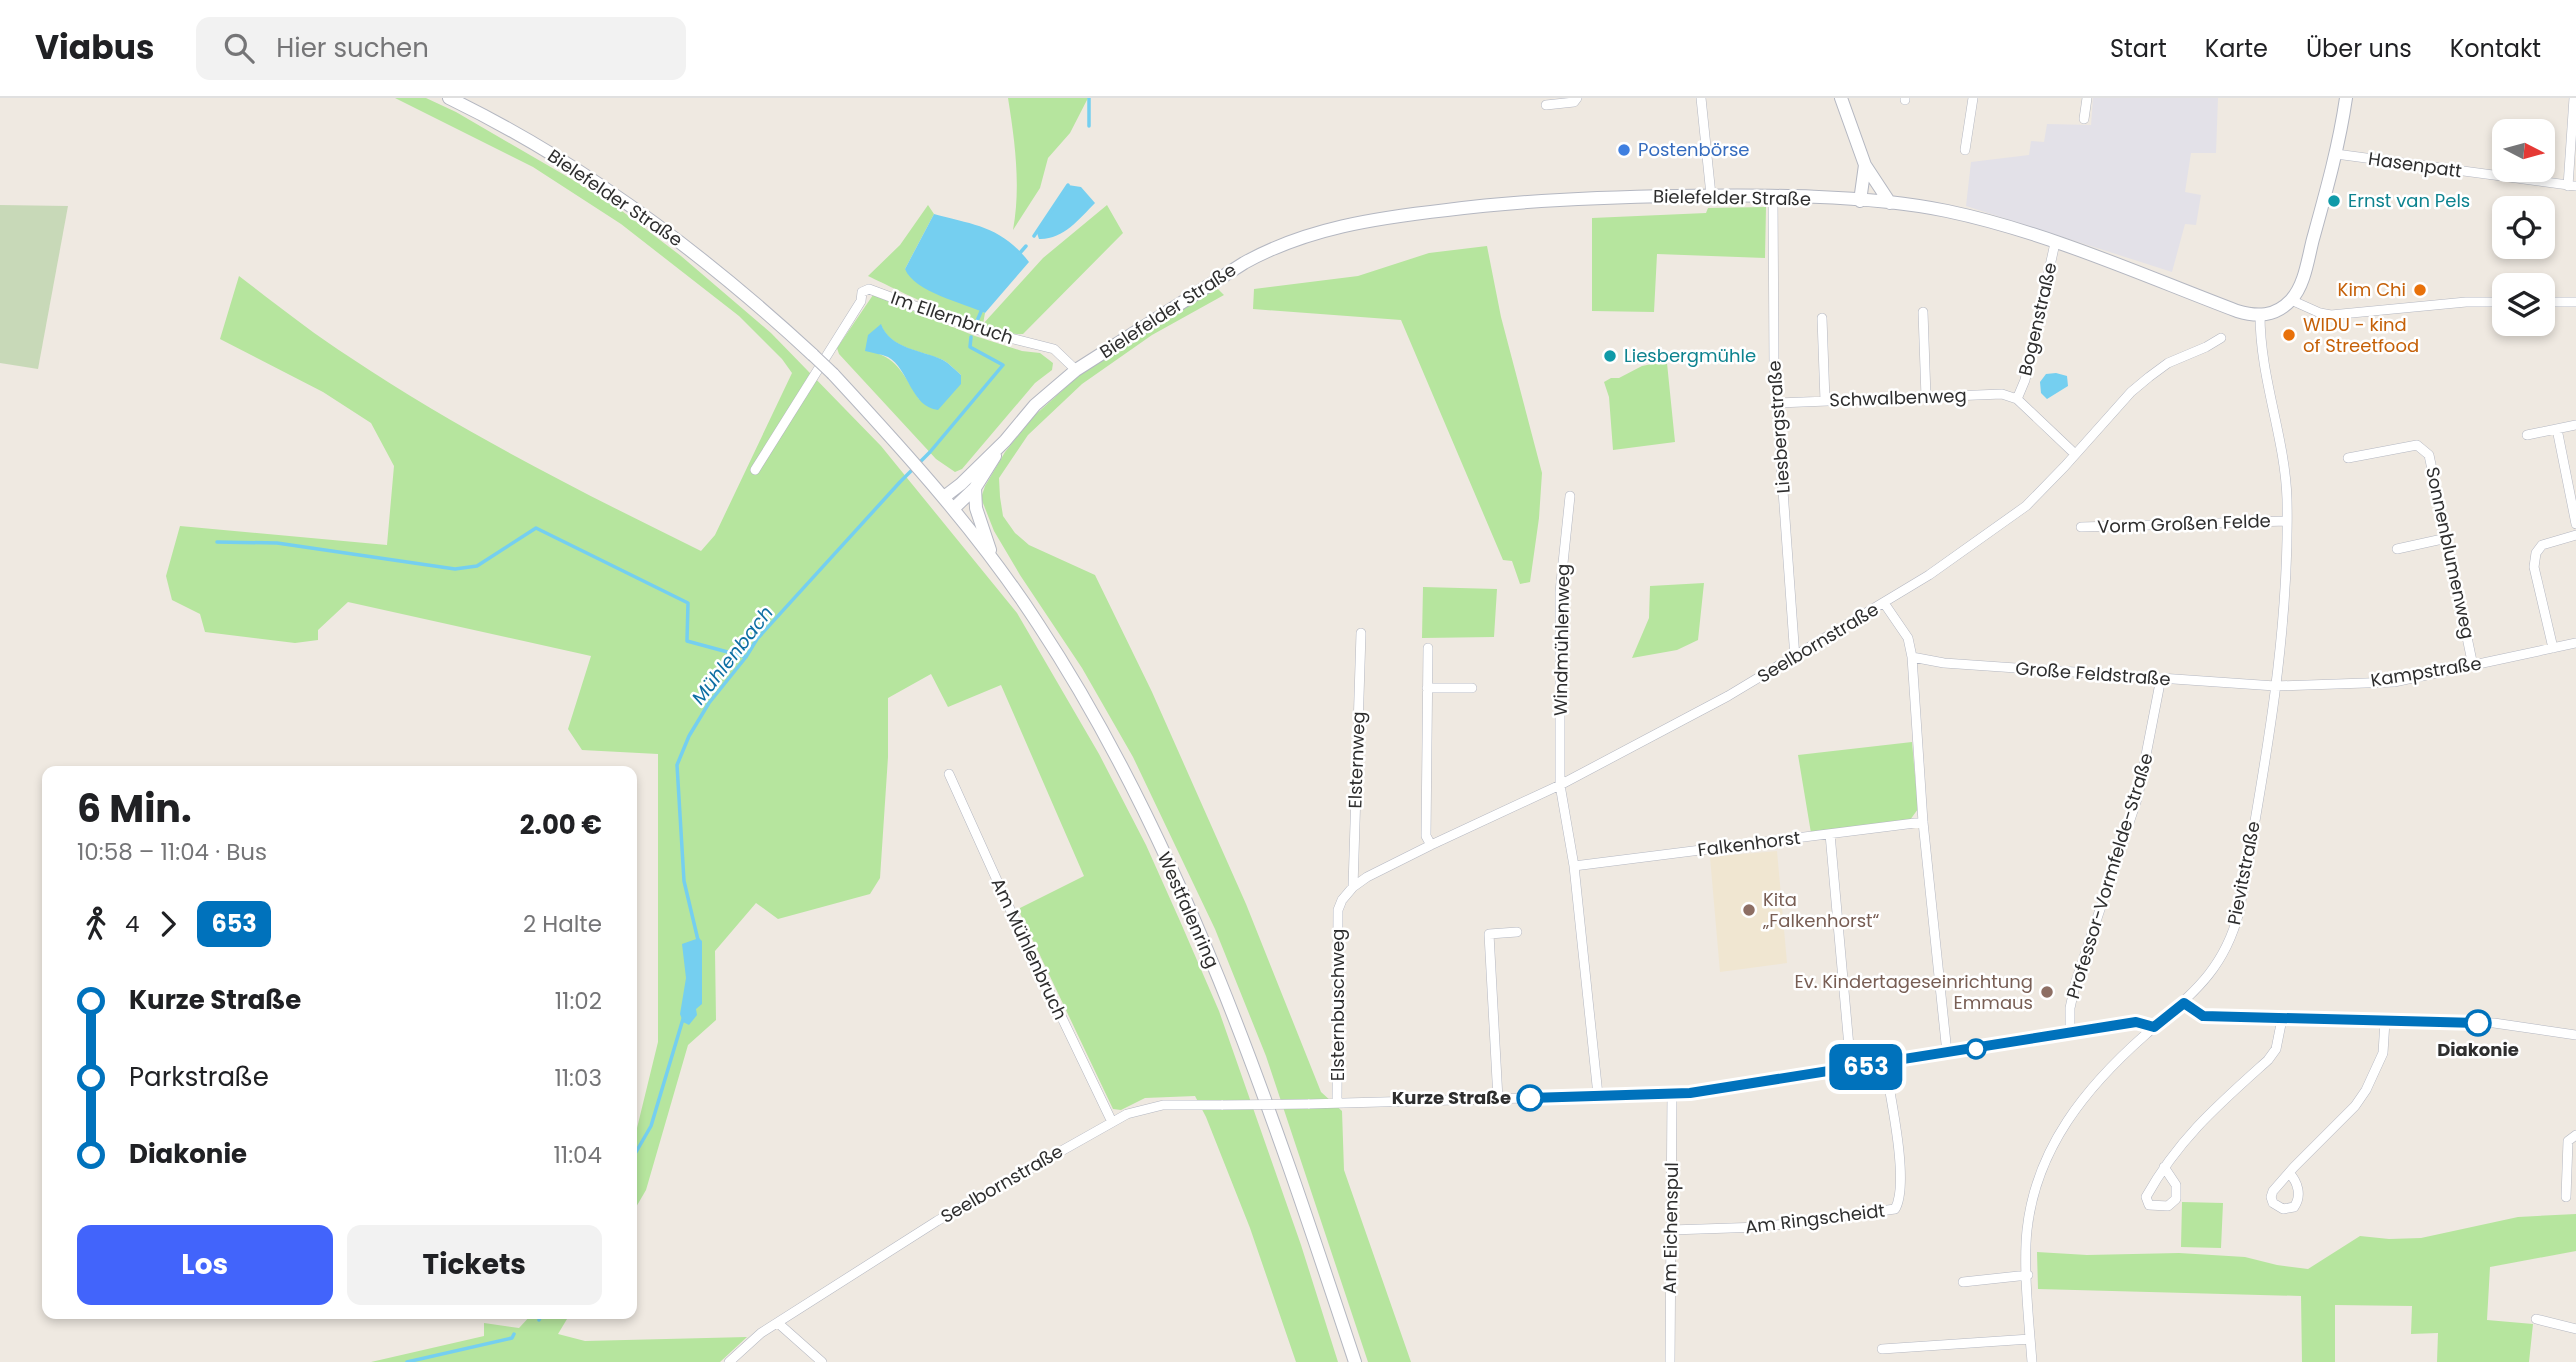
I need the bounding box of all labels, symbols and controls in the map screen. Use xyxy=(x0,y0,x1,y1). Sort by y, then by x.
search box xyxy=(196,17,686,80)
text: Viabus xyxy=(35,24,154,71)
icon: search xyxy=(220,29,258,67)
text: Hier suchen xyxy=(276,30,429,66)
text: Start xyxy=(2110,32,2167,65)
text: Karte xyxy=(2205,32,2268,65)
text: Über uns xyxy=(2306,32,2412,65)
text: Kontakt xyxy=(2450,32,2541,65)
north arrow xyxy=(2492,119,2555,182)
map controls xyxy=(2492,119,2555,336)
place label: Postenbörse xyxy=(1638,137,1750,162)
marker: Postenbörse xyxy=(1616,142,1632,158)
street label: Bielefelder Straße xyxy=(543,143,688,252)
street label: Hasenpatt xyxy=(2367,146,2463,183)
street label: Bielefelder Straße xyxy=(1653,184,1811,211)
place label: Ernst van Pels xyxy=(2348,188,2470,213)
marker: Ernst van Pels xyxy=(2326,193,2342,209)
button: locate xyxy=(2492,196,2555,259)
street label: Bielefelder Straße xyxy=(1095,257,1241,364)
street label: Bogenstraße xyxy=(2012,260,2063,378)
button: layers xyxy=(2492,273,2555,336)
place label: Kim Chi xyxy=(2338,277,2406,302)
marker: Kim Chi xyxy=(2412,282,2428,298)
street label: Im Ellernbruch xyxy=(888,285,1017,350)
place label: WIDU - kind of Streetfood xyxy=(2303,312,2419,358)
marker: WIDU - kind of Streetfood xyxy=(2281,327,2297,343)
place label: Liesbergmühle xyxy=(1624,343,1756,368)
marker: Liesbergmühle xyxy=(1602,348,1618,364)
street label: Liesbergstraße xyxy=(1761,360,1796,494)
street label: Schwalbenweg xyxy=(1829,383,1967,412)
street label: Sonnenblumenweg xyxy=(2420,465,2481,641)
street label: Vorm Großen Felde xyxy=(2097,508,2271,539)
street label: Windmühlenweg xyxy=(1548,564,1575,716)
street label: Seelbornstraße xyxy=(1752,596,1883,689)
water label: Mühlenbach xyxy=(685,600,780,710)
street label: Kampstraße xyxy=(2369,650,2483,693)
street label: Große Feldstraße xyxy=(2015,656,2171,691)
street label: Elsternweg xyxy=(1342,711,1371,809)
street label: Professor-Vormfelde-Straße xyxy=(2060,750,2159,1002)
text: 6 Min. xyxy=(77,782,192,835)
text: 2.00 € xyxy=(520,807,602,843)
street label: Pievitstraße xyxy=(2221,819,2266,927)
street label: Falkenhorst xyxy=(1696,825,1802,862)
text: 10:58 – 11:04 · Bus xyxy=(77,836,267,868)
street label: Westfalenring xyxy=(1152,848,1225,972)
street label: Am Mühlenbruch xyxy=(986,874,1073,1024)
place label: Kita „Falkenhorst“ xyxy=(1762,887,1880,933)
marker: Kita „Falkenhorst“ xyxy=(1741,902,1757,918)
icon: walk xyxy=(77,905,115,943)
icon: forward xyxy=(149,905,187,943)
text: 653 xyxy=(211,907,257,940)
text: 4 xyxy=(125,908,139,940)
text: 2 Halte xyxy=(523,908,602,940)
street label: Elsternbuschweg xyxy=(1325,929,1350,1081)
place label: Ev. Kindertageseinrichtung Emmaus xyxy=(1794,969,2033,1015)
text: Kurze Straße xyxy=(129,982,301,1018)
marker: Ev. Kindertageseinrichtung Emmaus xyxy=(2039,984,2055,1000)
text: 11:02 xyxy=(555,985,602,1017)
marker: Diakonie xyxy=(2465,1010,2491,1036)
place label: Diakonie xyxy=(2437,1037,2519,1062)
unlabelled marker xyxy=(1966,1039,1986,1059)
line badge: 653 xyxy=(1826,1044,1906,1090)
text: 653 xyxy=(1843,1050,1889,1083)
text: Parkstraße xyxy=(129,1059,269,1095)
text: 11:03 xyxy=(554,1062,602,1094)
place label: Kurze Straße xyxy=(1392,1085,1511,1110)
marker: Kurze Straße xyxy=(1517,1085,1543,1111)
text: Diakonie xyxy=(129,1136,247,1172)
street label: Seelbornstraße xyxy=(936,1138,1068,1229)
text: 11:04 xyxy=(553,1139,602,1171)
street label: Am Eichenspul xyxy=(1657,1162,1684,1294)
street label: Am Ringscheidt xyxy=(1744,1198,1886,1239)
button: Los xyxy=(77,1225,333,1305)
button: Tickets xyxy=(347,1225,602,1305)

